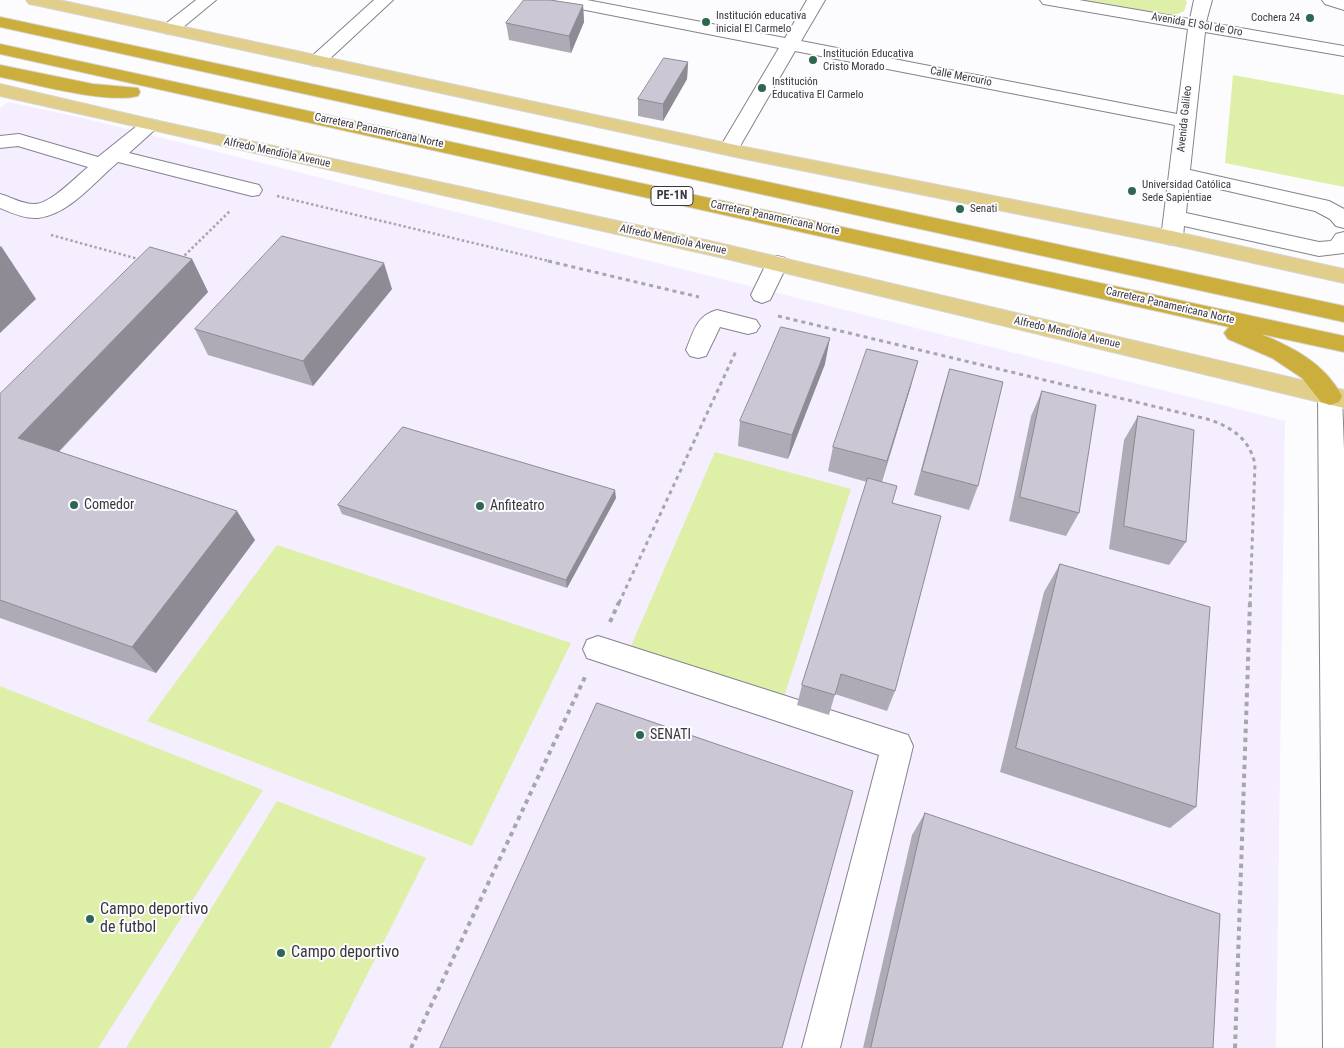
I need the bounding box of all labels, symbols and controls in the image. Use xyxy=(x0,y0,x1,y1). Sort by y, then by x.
place label: Institución educativa inicial El Carmelo xyxy=(716,9,806,35)
street label: Avenida El Sol de Oro xyxy=(1150,10,1244,40)
place label: Cochera 24 xyxy=(1251,11,1300,25)
marker: Cochera 24 xyxy=(1304,12,1316,24)
marker: Institución educativa inicial El Carmelo xyxy=(700,16,712,28)
place label: Institución Educativa Cristo Morado xyxy=(823,47,914,73)
marker: Institución Educativa Cristo Morado xyxy=(807,54,819,66)
street label: Calle Mercurio xyxy=(929,65,993,89)
place label: Institución Educativa El Carmelo xyxy=(772,75,864,101)
marker: Institución Educativa El Carmelo xyxy=(756,82,768,94)
street label: Avenida Galileo xyxy=(1175,85,1195,153)
street label: Carretera Panamericana Norte xyxy=(313,111,445,151)
street label: Alfredo Mendiola Avenue xyxy=(223,135,331,171)
place label: Universidad Católica Sede Sapientiae xyxy=(1142,178,1231,204)
marker: Universidad Católica Sede Sapientiae xyxy=(1126,185,1138,197)
road number: PE-1N xyxy=(651,187,693,206)
street label: Carretera Panamericana Norte xyxy=(709,198,841,238)
place label: Senati xyxy=(970,202,997,216)
marker: Senati xyxy=(954,203,966,215)
street label: Alfredo Mendiola Avenue xyxy=(619,222,727,258)
street label: Carretera Panamericana Norte xyxy=(1104,285,1236,327)
street label: Alfredo Mendiola Avenue xyxy=(1013,314,1121,352)
place label: Comedor xyxy=(84,497,134,513)
place label: Anfiteatro xyxy=(490,498,544,514)
marker: Comedor xyxy=(68,499,80,511)
marker: Anfiteatro xyxy=(474,500,486,512)
place label: SENATI xyxy=(650,727,691,743)
marker: SENATI xyxy=(634,729,646,741)
place label: Campo deportivo de futbol xyxy=(100,900,208,938)
marker: Campo deportivo de futbol xyxy=(84,913,96,925)
place label: Campo deportivo xyxy=(291,943,399,963)
marker: Campo deportivo xyxy=(275,947,287,959)

